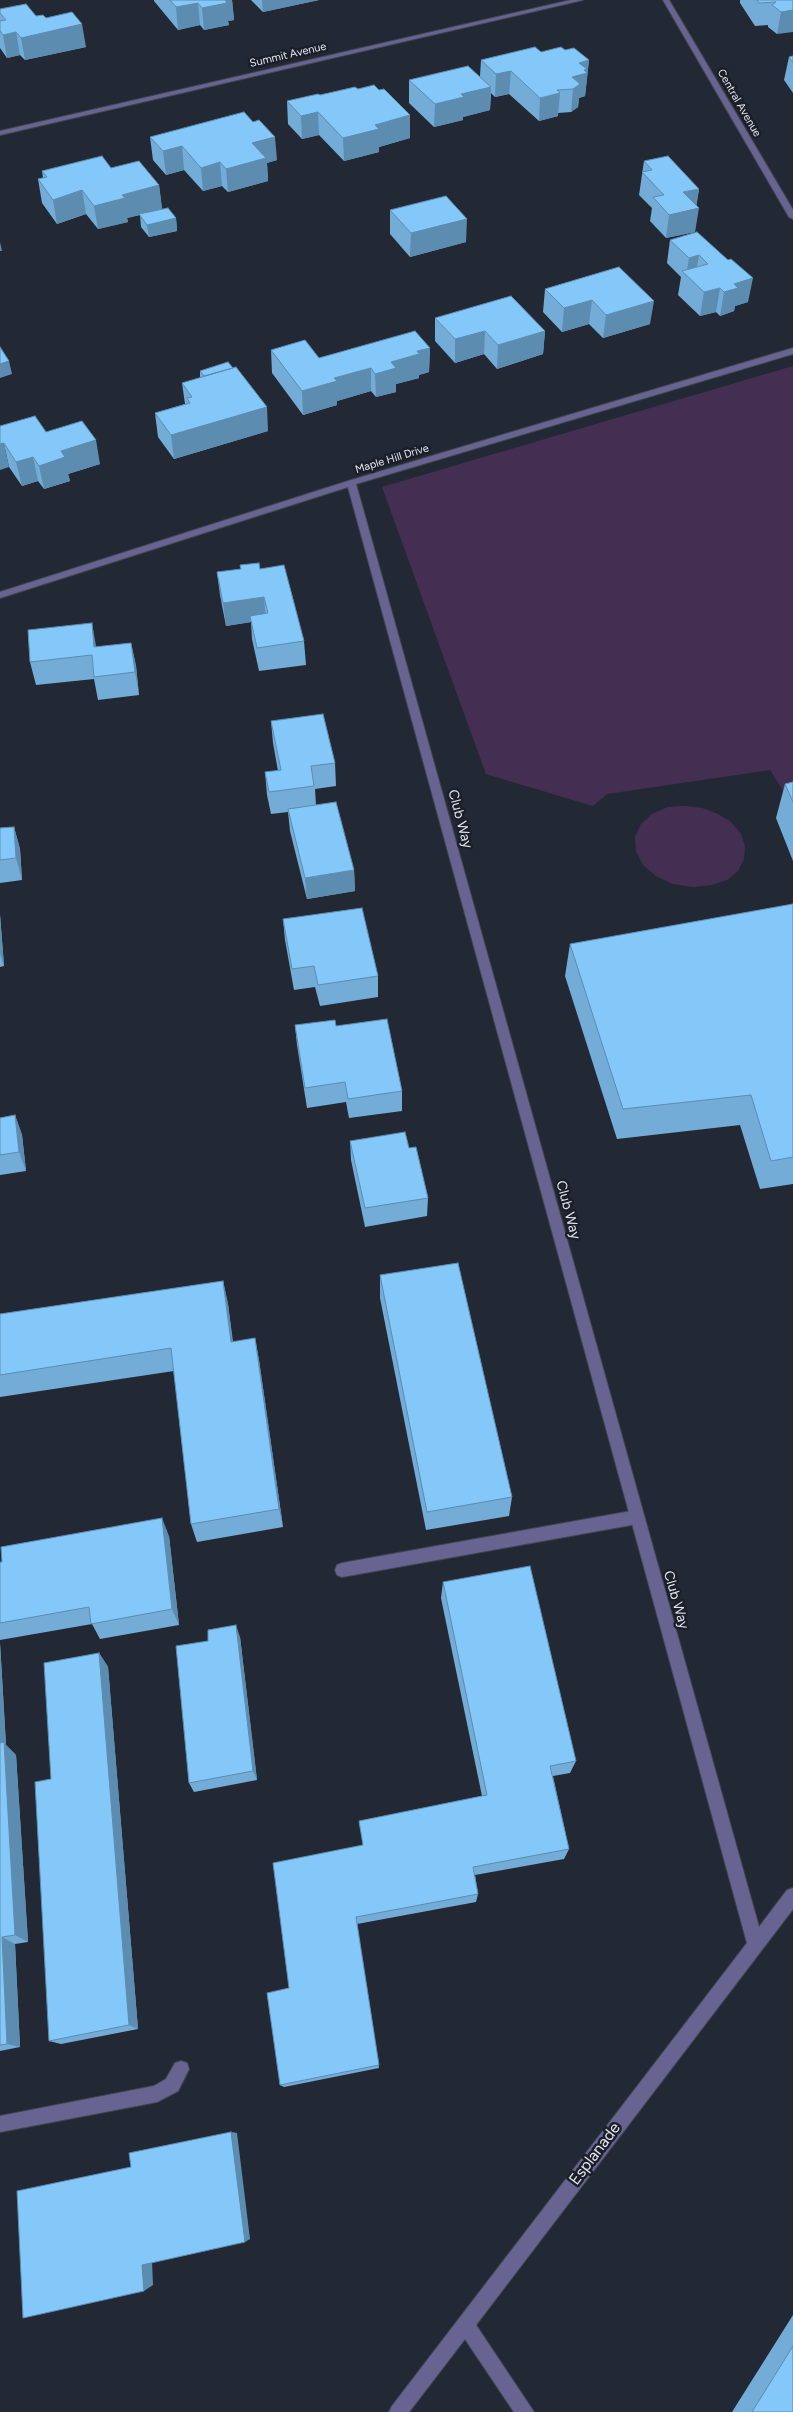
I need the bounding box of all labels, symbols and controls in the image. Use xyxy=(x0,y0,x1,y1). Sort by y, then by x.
street label: Summit Avenue xyxy=(248,40,328,70)
street label: Central Avenue xyxy=(714,67,764,139)
street label: Maple Hill Drive xyxy=(354,442,430,476)
street label: Club Way xyxy=(444,788,476,850)
street label: Club Way xyxy=(552,1179,584,1241)
street label: Club Way xyxy=(660,1569,692,1631)
street label: Esplanade xyxy=(565,2119,625,2189)

